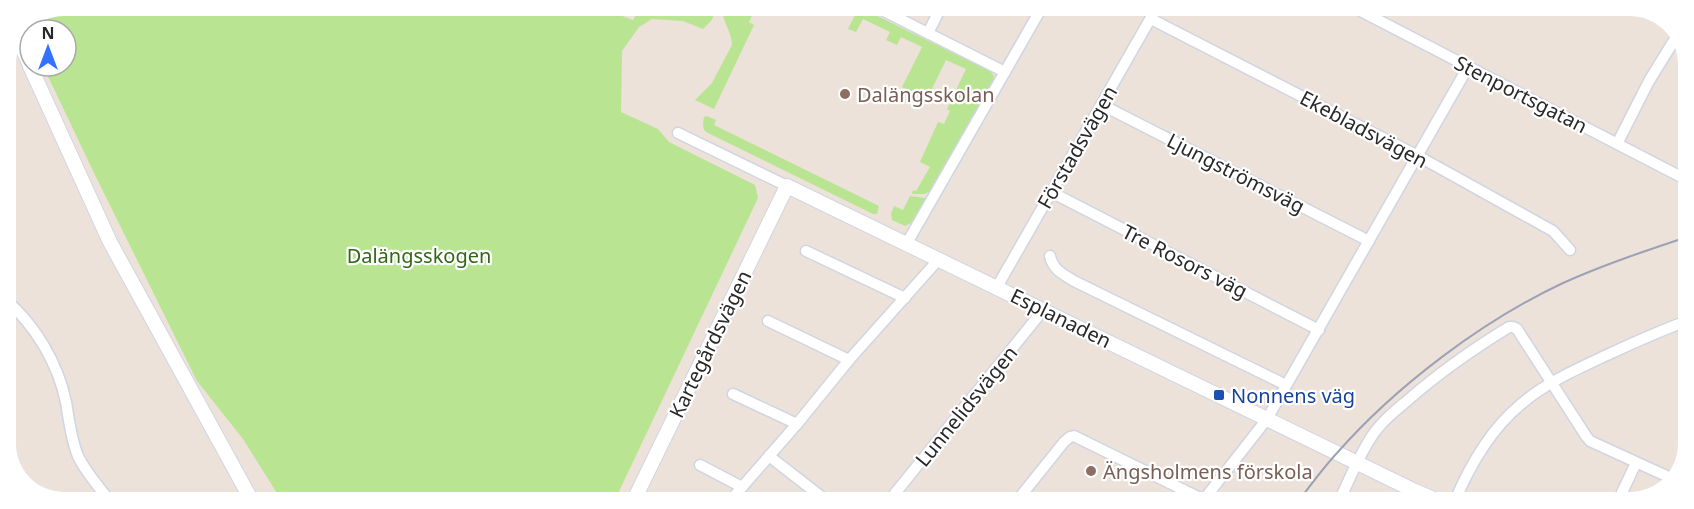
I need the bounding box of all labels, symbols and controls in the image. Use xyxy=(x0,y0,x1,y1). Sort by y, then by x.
north arrow xyxy=(18,18,78,78)
text: N xyxy=(41,22,55,44)
street label: Stenportsgatan xyxy=(1450,49,1592,139)
place label: Dalängsskolan xyxy=(857,81,995,108)
street label: Förstadsvägen xyxy=(1031,81,1123,213)
street label: Ekebladsvägen xyxy=(1295,84,1433,174)
marker: Dalängsskolan xyxy=(838,87,852,101)
street label: Ljungströmsväg xyxy=(1162,127,1310,219)
street label: Tre Rosors väg xyxy=(1118,218,1252,304)
park label: Dalängsskogen xyxy=(347,242,491,269)
street label: Kartegårdsvägen xyxy=(663,266,757,422)
street label: Esplanaden xyxy=(1006,282,1116,354)
street label: Lunnelidsvägen xyxy=(909,340,1023,472)
place label: Nonnens väg xyxy=(1231,382,1355,409)
marker: Nonnens väg xyxy=(1212,388,1226,402)
place label: Ängsholmens förskola xyxy=(1103,458,1313,485)
marker: Ängsholmens förskola xyxy=(1084,464,1098,478)

